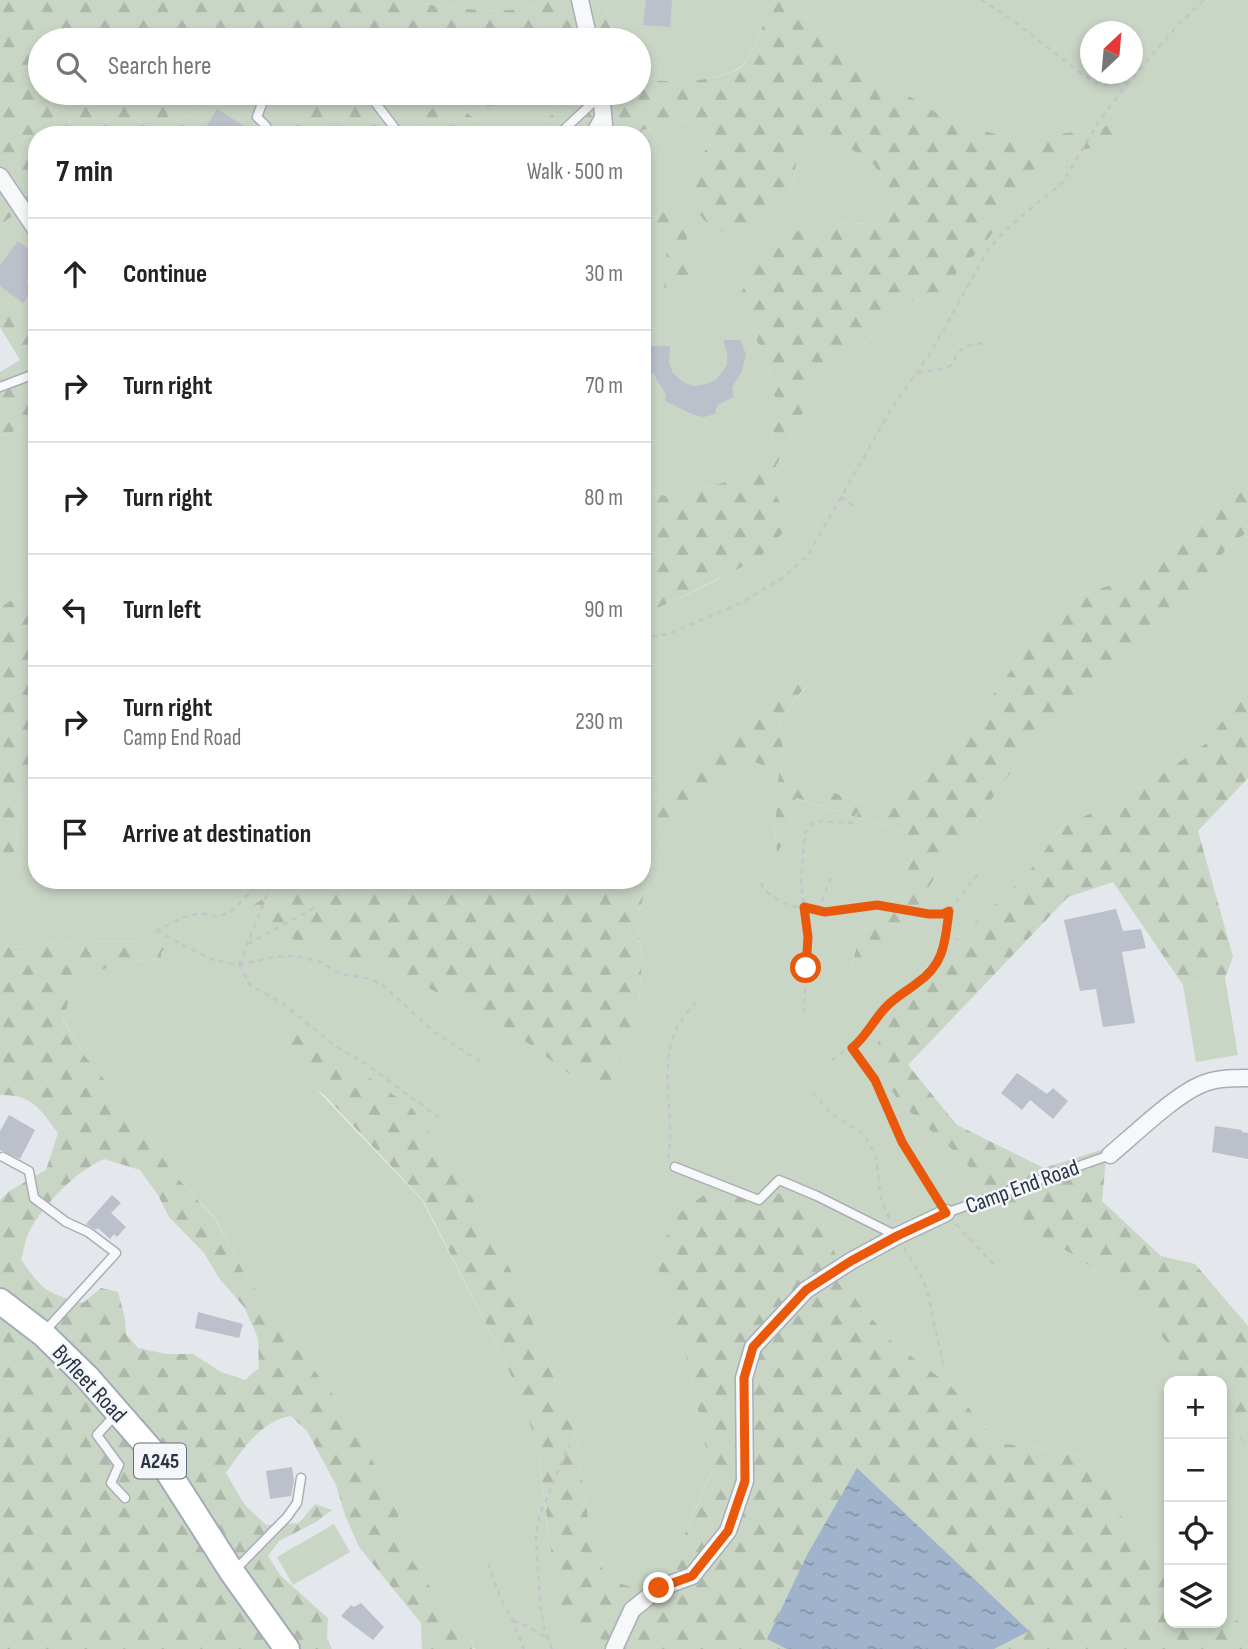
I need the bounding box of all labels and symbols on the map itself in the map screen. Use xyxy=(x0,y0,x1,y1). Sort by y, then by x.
north arrow xyxy=(1080,21,1143,84)
route start xyxy=(790,952,821,983)
street label: Camp End Road xyxy=(962,1154,1083,1220)
street label: Byfleet Road xyxy=(46,1339,132,1429)
road number: A245 xyxy=(134,1444,186,1478)
route end xyxy=(643,1572,674,1603)

